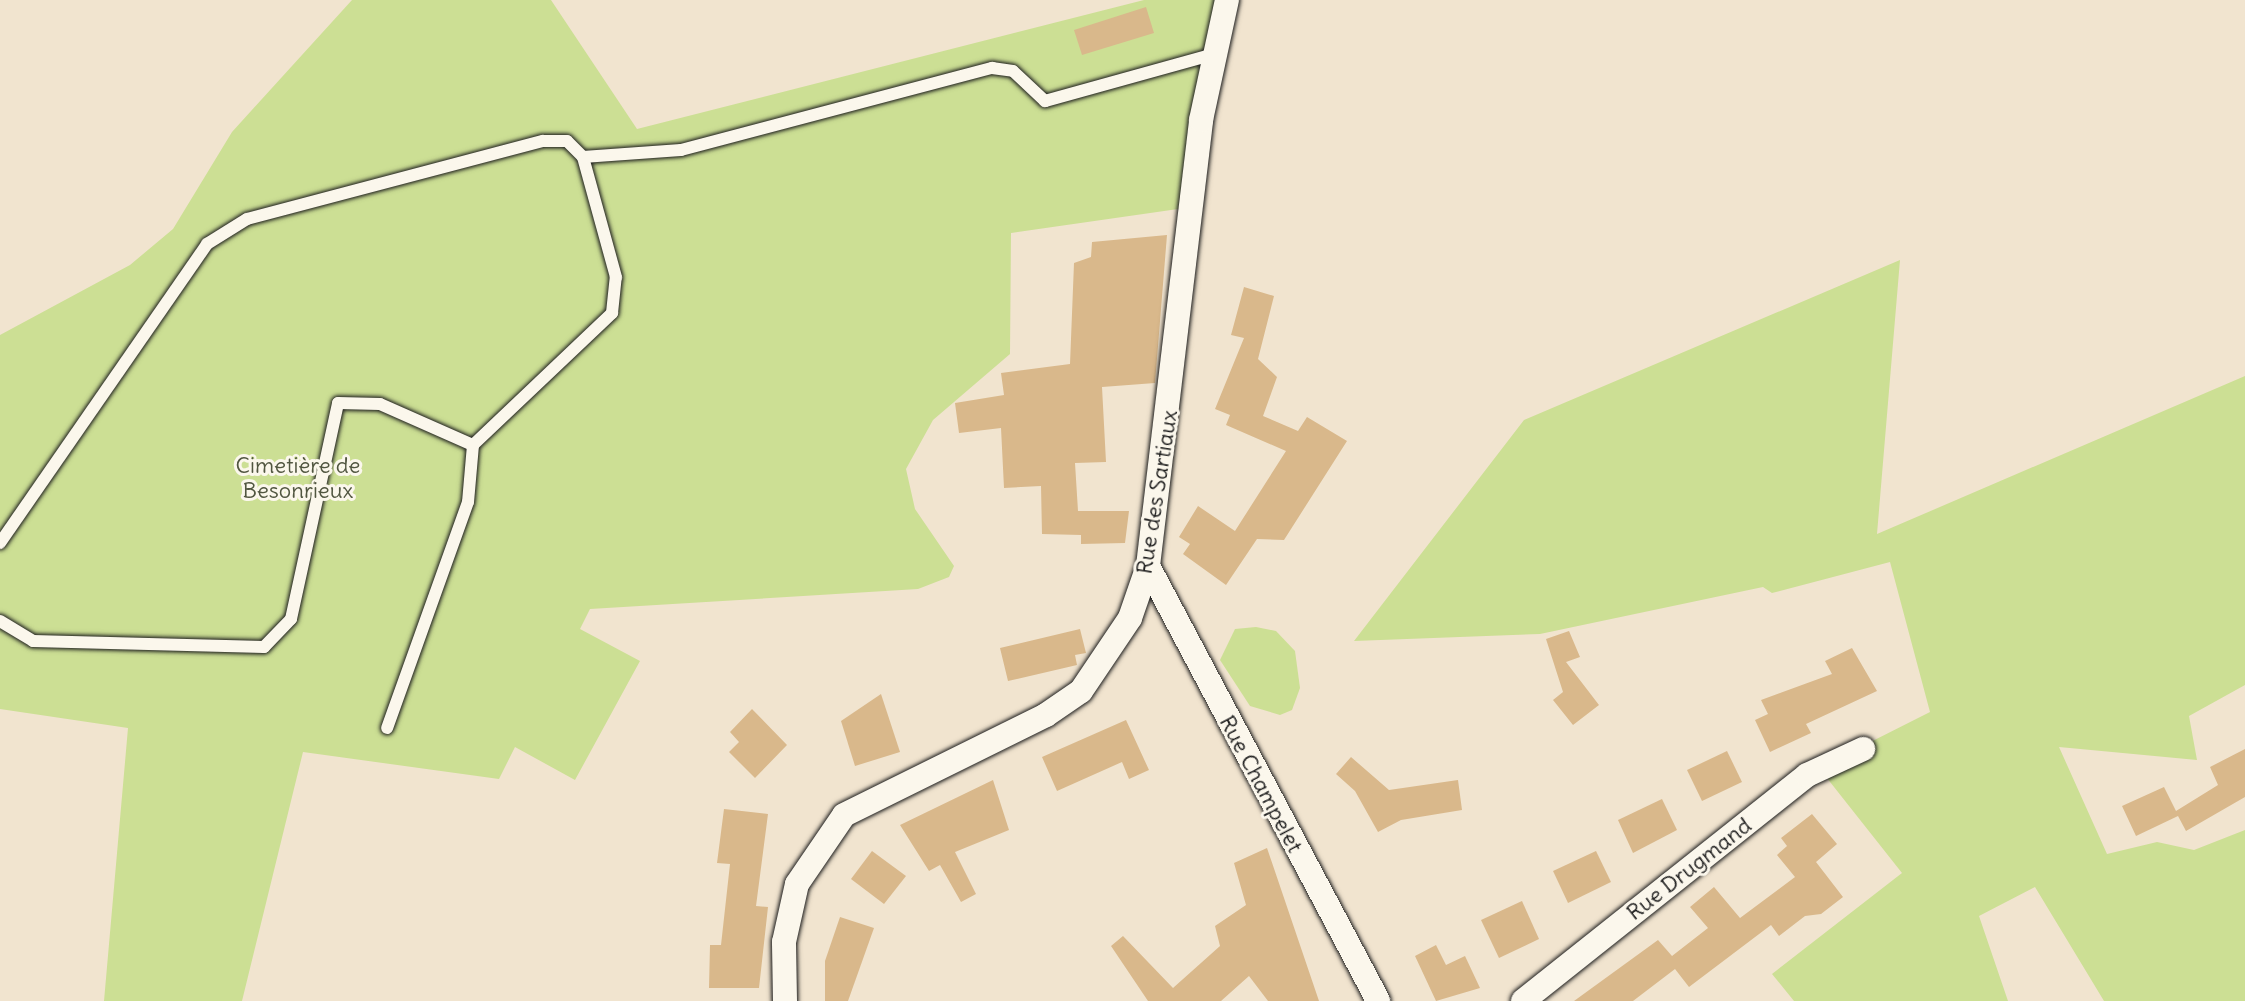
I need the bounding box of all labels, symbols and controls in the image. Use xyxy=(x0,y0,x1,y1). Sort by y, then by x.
street label: Rue des Sartiaux xyxy=(1131,408,1183,576)
park label: Cimetière de Besonrieux xyxy=(236,452,360,504)
street label: Rue Champelet xyxy=(1214,711,1308,857)
street label: Rue Drugmand xyxy=(1621,812,1757,926)

